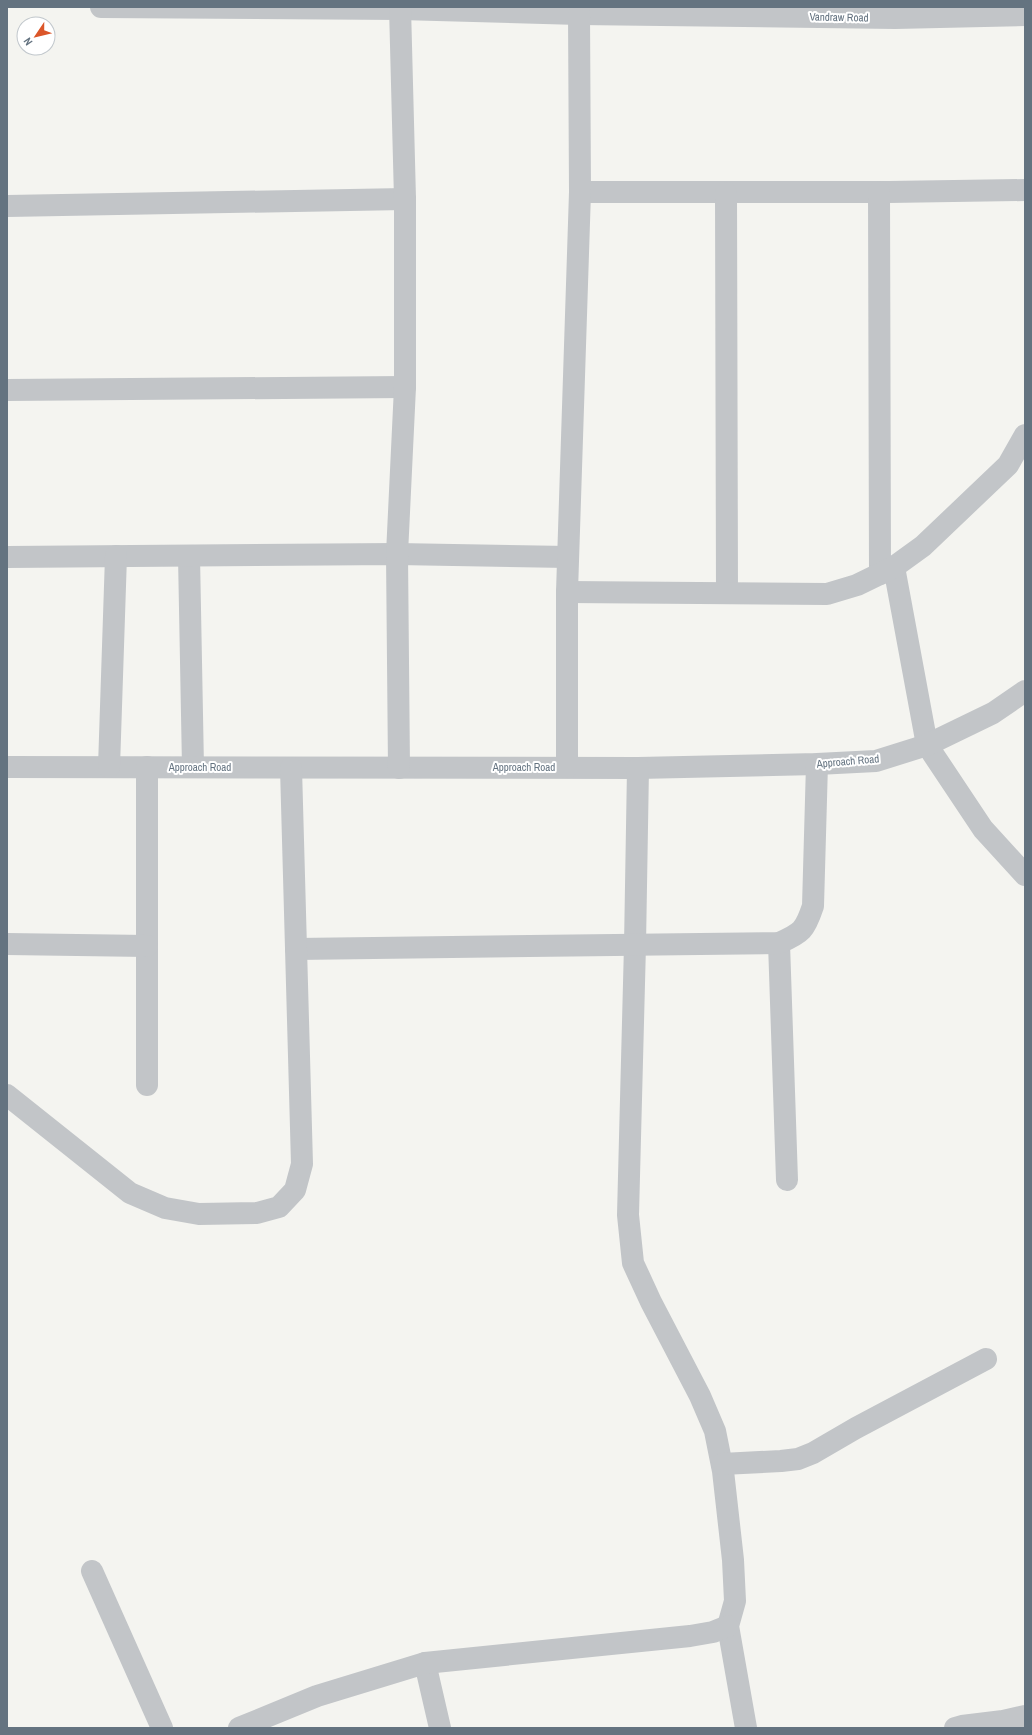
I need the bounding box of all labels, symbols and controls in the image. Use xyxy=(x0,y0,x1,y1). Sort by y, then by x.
street label: Vandraw Road xyxy=(809,9,869,25)
north arrow xyxy=(16,16,56,56)
text: N xyxy=(20,35,35,48)
street label: Approach Road xyxy=(815,751,880,771)
street label: Approach Road xyxy=(168,760,231,774)
street label: Approach Road xyxy=(492,760,555,774)

